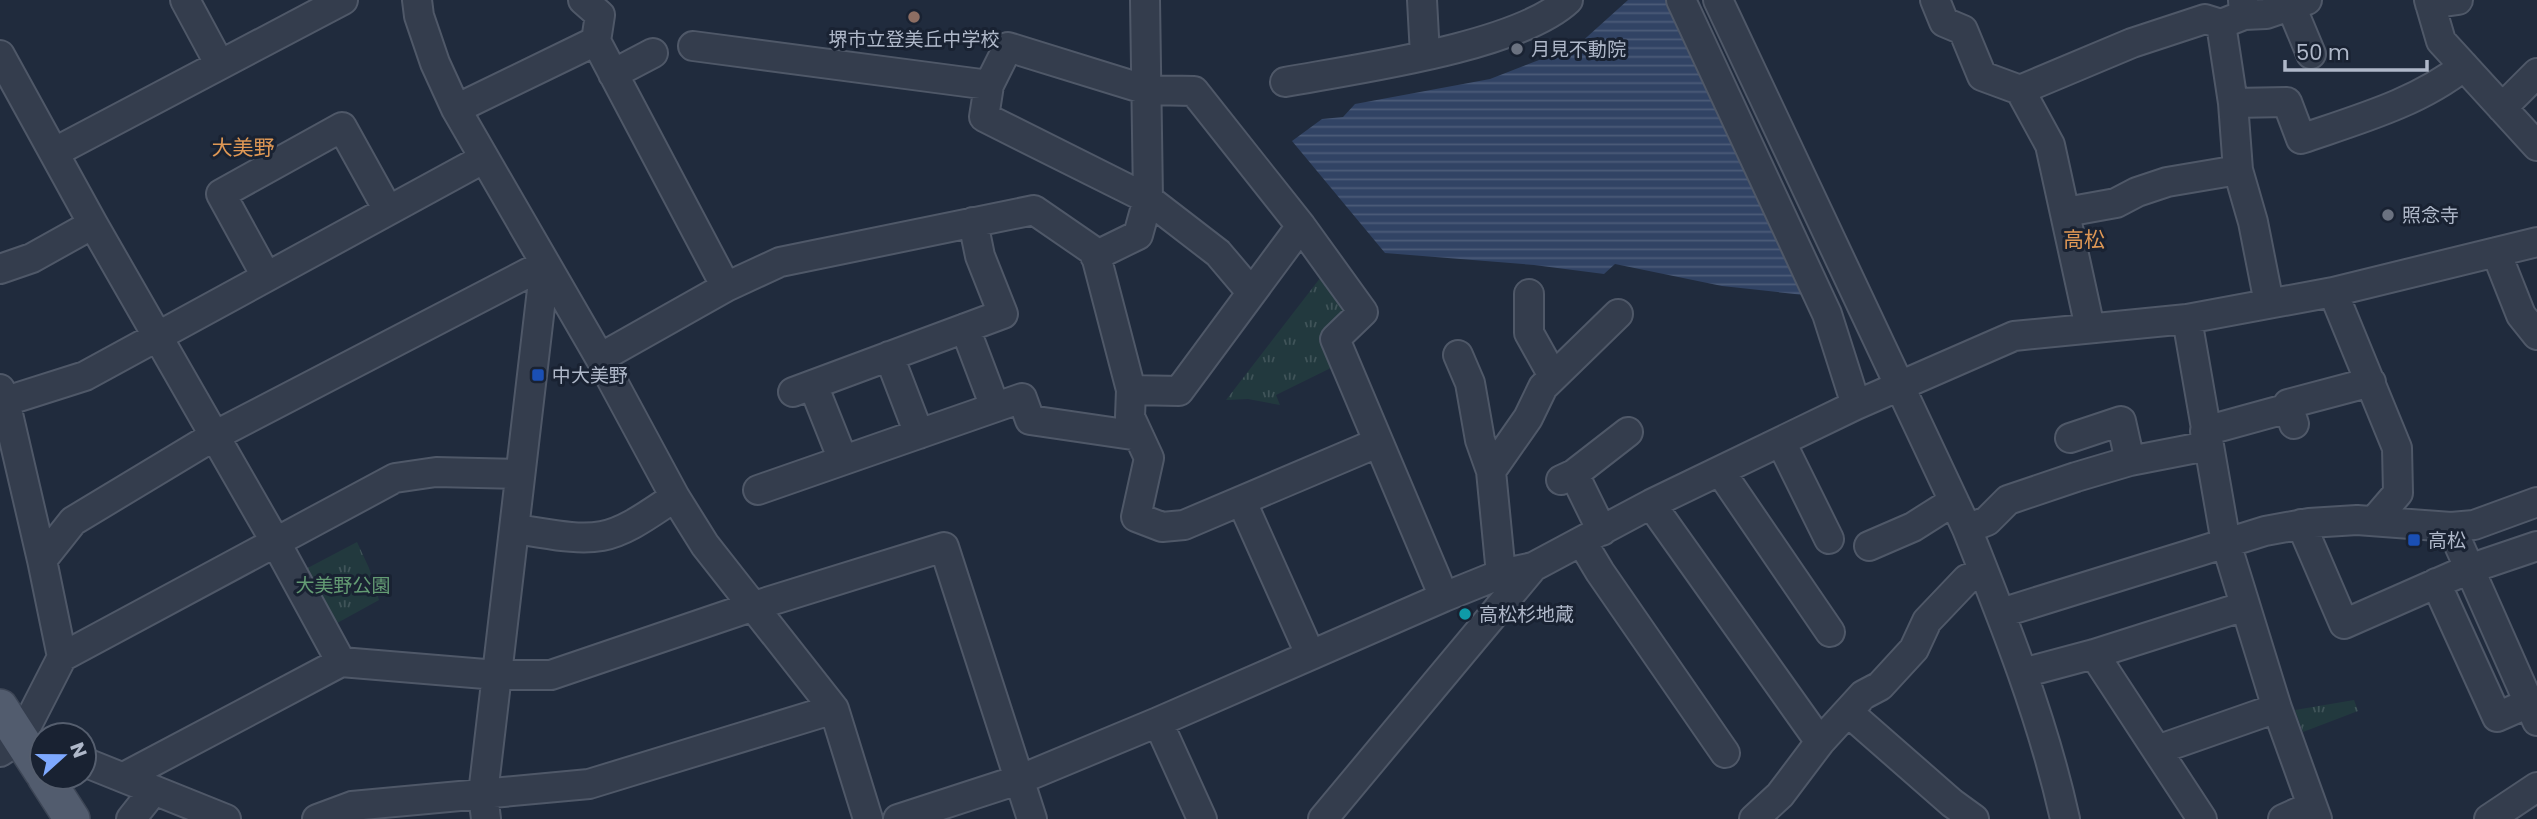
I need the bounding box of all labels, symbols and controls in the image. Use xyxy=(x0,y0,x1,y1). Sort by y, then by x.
marker: 堺市立登美丘中学校 xyxy=(906,9,922,25)
place label: 堺市立登美丘中学校 xyxy=(828,26,1000,53)
scale bar xyxy=(2285,28,2427,72)
place label: 月見不動院 xyxy=(1531,36,1626,63)
text: 50 m xyxy=(2296,38,2350,67)
marker: 月見不動院 xyxy=(1509,41,1525,57)
district label: 大美野 xyxy=(212,133,275,162)
place label: 照念寺 xyxy=(2402,202,2459,229)
marker: 照念寺 xyxy=(2380,207,2396,223)
district label: 高松 xyxy=(2063,225,2105,254)
place label: 中大美野 xyxy=(552,362,628,389)
marker: 中大美野 xyxy=(530,367,546,383)
place label: 高松 xyxy=(2428,527,2466,554)
marker: 高松 xyxy=(2406,532,2422,548)
park label: 大美野公園 xyxy=(295,572,391,599)
place label: 高松杉地蔵 xyxy=(1479,601,1574,628)
marker: 高松杉地蔵 xyxy=(1457,606,1473,622)
north arrow xyxy=(28,721,98,791)
text: N xyxy=(63,739,94,762)

